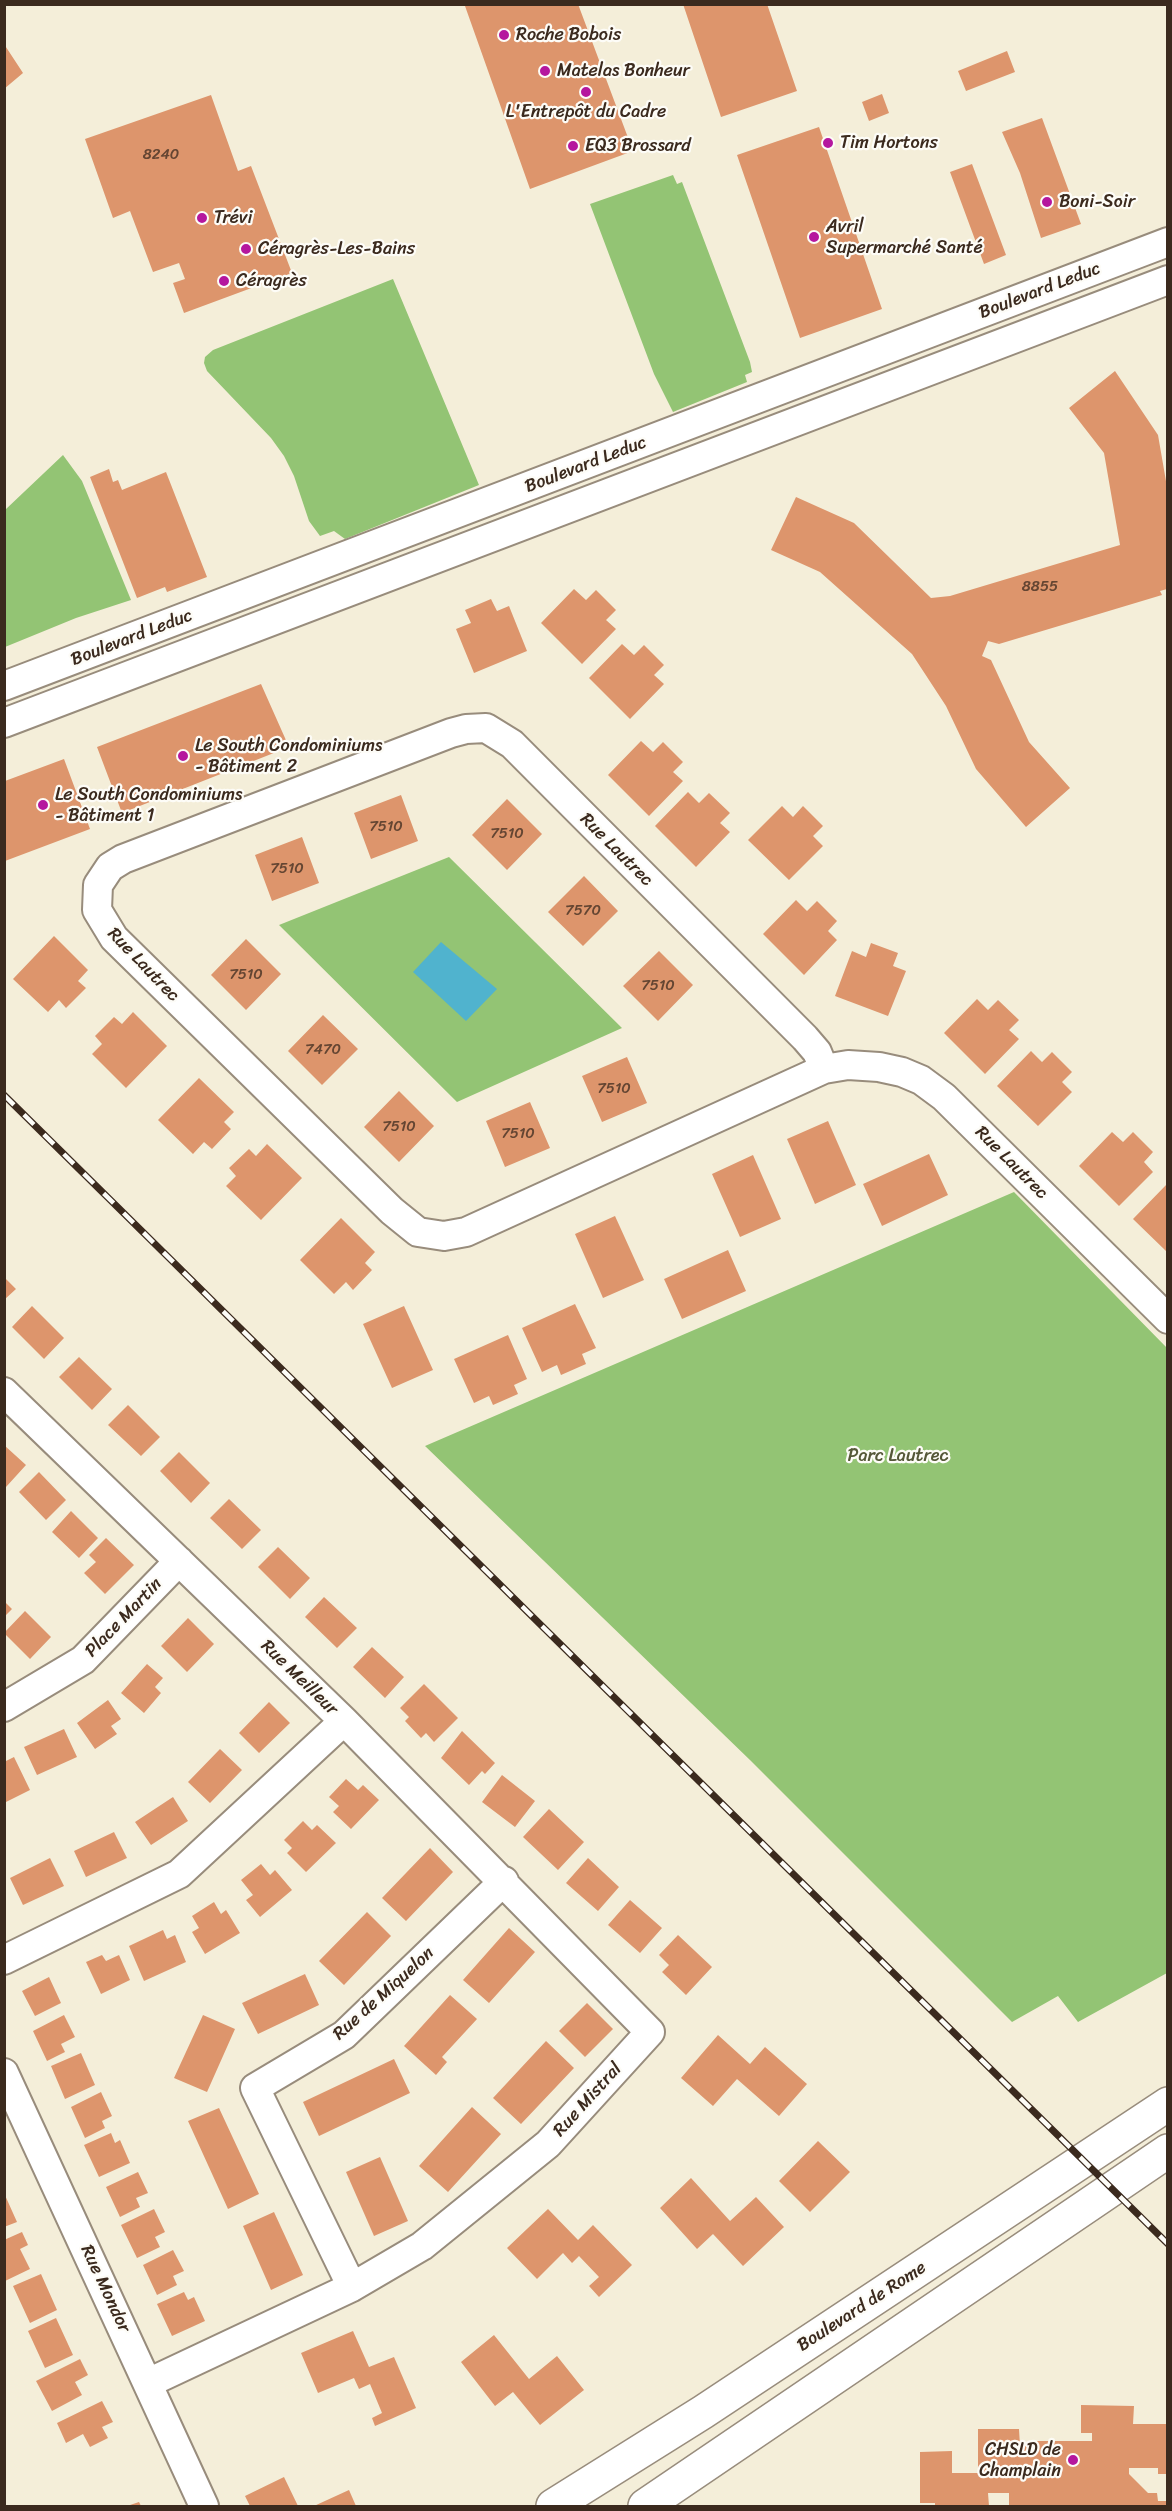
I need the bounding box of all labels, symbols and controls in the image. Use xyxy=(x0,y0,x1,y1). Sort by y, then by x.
place label: Roche Bobois xyxy=(516,24,621,46)
marker: Roche Bobois xyxy=(497,28,511,42)
place label: Matelas Bonheur xyxy=(557,60,690,82)
marker: Matelas Bonheur xyxy=(538,64,552,78)
marker: L'Entrepôt du Cadre xyxy=(579,85,593,99)
place label: L'Entrepôt du Cadre xyxy=(506,101,666,123)
place label: Tim Hortons xyxy=(840,132,938,154)
place label: EQ3 Brossard xyxy=(585,135,691,157)
marker: Tim Hortons xyxy=(821,136,835,150)
marker: EQ3 Brossard xyxy=(566,139,580,153)
house number: 8240 xyxy=(143,146,179,164)
place label: Boni-Soir xyxy=(1059,191,1135,213)
marker: Boni-Soir xyxy=(1040,195,1054,209)
place label: Trévi xyxy=(214,207,252,229)
marker: Trévi xyxy=(195,211,209,225)
place label: Avril Supermarché Santé xyxy=(826,216,983,258)
marker: Avril Supermarché Santé xyxy=(807,230,821,244)
place label: Céragrès-Les-Bains xyxy=(258,238,415,260)
marker: Céragrès-Les-Bains xyxy=(239,242,253,256)
street label: Boulevard Leduc xyxy=(976,258,1104,324)
place label: Céragrès xyxy=(236,270,307,292)
marker: Céragrès xyxy=(217,274,231,288)
street label: Boulevard Leduc xyxy=(522,432,650,498)
house number: 8855 xyxy=(1022,578,1058,596)
street label: Boulevard Leduc xyxy=(68,605,196,671)
place label: Le South Condominiums - Bâtiment 2 xyxy=(195,735,382,777)
marker: Le South Condominiums - Bâtiment 2 xyxy=(176,749,190,763)
place label: Le South Condominiums - Bâtiment 1 xyxy=(55,784,242,826)
marker: Le South Condominiums - Bâtiment 1 xyxy=(36,798,50,812)
street label: Rue Lautrec xyxy=(575,809,657,891)
house number: 7510 xyxy=(369,818,403,836)
house number: 7510 xyxy=(490,825,524,843)
house number: 7510 xyxy=(270,860,304,878)
house number: 7570 xyxy=(565,902,601,920)
street label: Rue Lautrec xyxy=(102,924,184,1006)
house number: 7510 xyxy=(229,966,263,984)
house number: 7510 xyxy=(641,977,675,995)
house number: 7470 xyxy=(305,1041,341,1059)
house number: 7510 xyxy=(597,1080,631,1098)
house number: 7510 xyxy=(382,1118,416,1136)
street label: Rue Lautrec xyxy=(970,1122,1052,1204)
house number: 7510 xyxy=(501,1125,535,1143)
park label: Parc Lautrec xyxy=(848,1445,948,1467)
street label: Place Martin xyxy=(81,1574,167,1662)
street label: Rue Meilleur xyxy=(256,1636,342,1720)
street label: Rue de Miquelon xyxy=(329,1943,439,2045)
street label: Rue Mistral xyxy=(549,2059,627,2141)
street label: Rue Mondor xyxy=(75,2242,135,2336)
street label: Boulevard de Rome xyxy=(793,2257,931,2357)
place label: CHSLD de Champlain xyxy=(979,2439,1061,2482)
marker: CHSLD de Champlain xyxy=(1066,2453,1080,2467)

